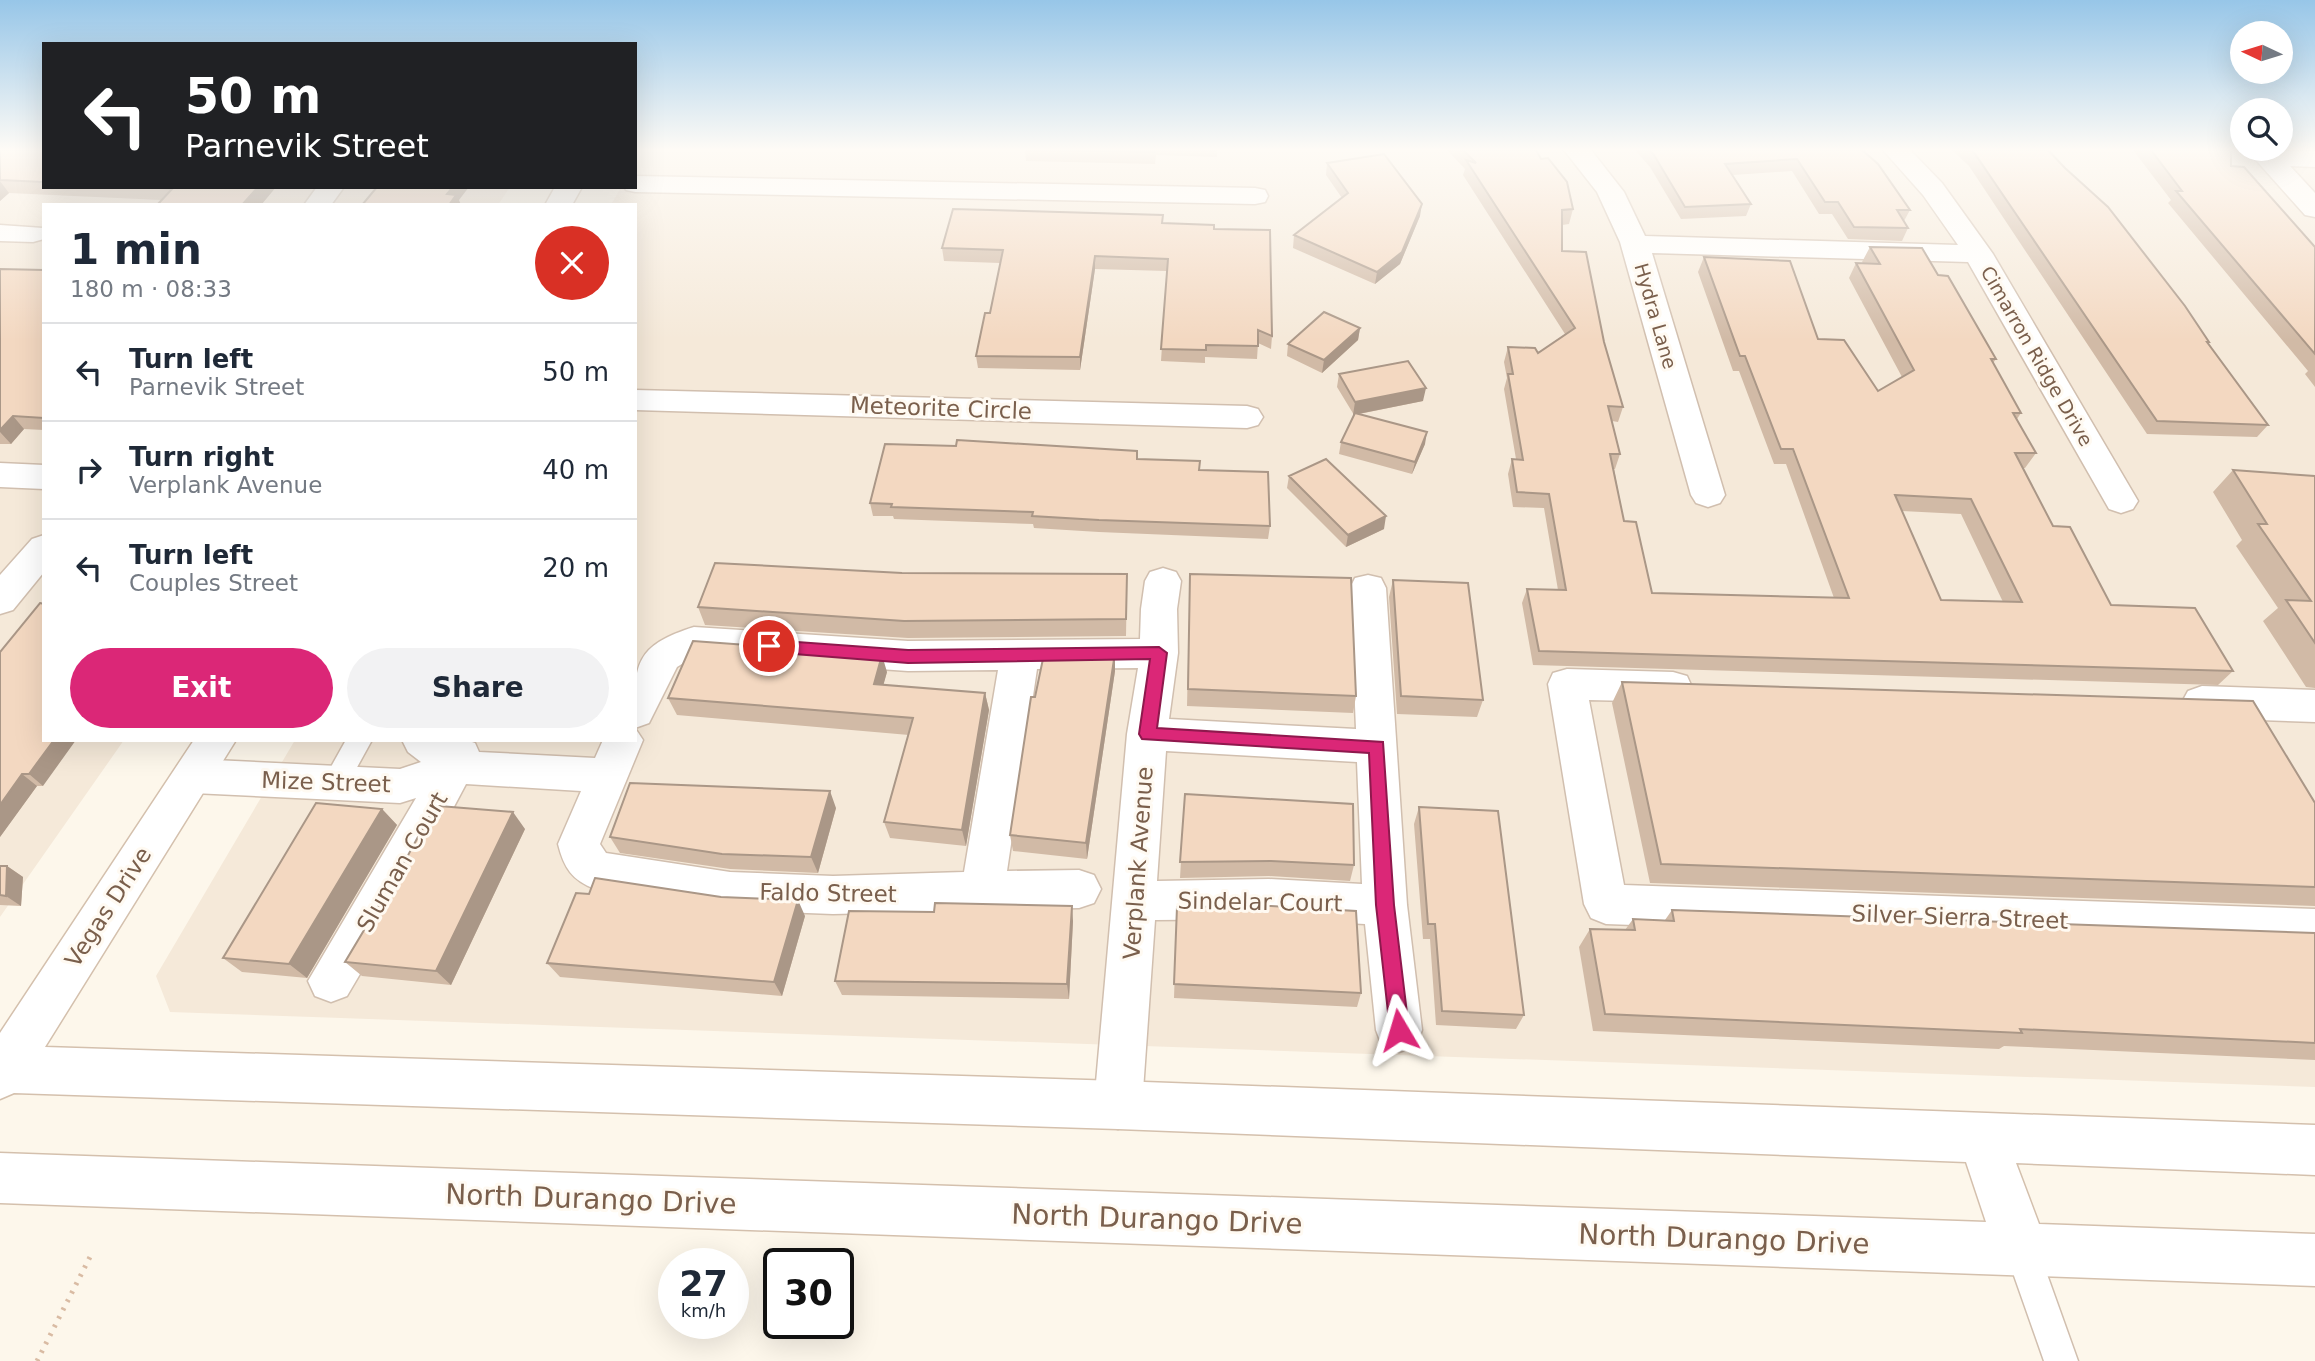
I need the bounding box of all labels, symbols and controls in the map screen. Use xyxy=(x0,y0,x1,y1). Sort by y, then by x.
north arrow xyxy=(2230,21,2292,84)
map controls xyxy=(2230,21,2293,161)
text: 50 m xyxy=(185,68,321,125)
icon: left xyxy=(70,70,161,161)
button: search xyxy=(2230,98,2293,161)
text: Parnevik Street xyxy=(185,127,429,165)
text: 1 min xyxy=(70,225,202,274)
button: close xyxy=(535,226,609,300)
street label: Hydra Lane xyxy=(1630,261,1682,371)
street label: Cimarron Ridge Drive xyxy=(1976,262,2098,450)
text: 180 m · 08:33 xyxy=(70,276,232,302)
text: Turn left xyxy=(129,344,253,374)
icon: left xyxy=(70,353,108,391)
text: 50 m xyxy=(542,357,609,387)
text: Parnevik Street xyxy=(129,374,304,400)
street label: Meteorite Circle xyxy=(850,392,1032,424)
text: Turn right xyxy=(129,442,274,472)
icon: right xyxy=(70,451,108,489)
text: 40 m xyxy=(542,455,609,485)
text: Verplank Avenue xyxy=(129,472,322,498)
text: Turn left xyxy=(129,540,253,570)
icon: left xyxy=(70,549,108,587)
text: 20 m xyxy=(542,553,609,583)
text: Couples Street xyxy=(129,570,298,596)
pin xyxy=(739,616,799,676)
icon: arrive xyxy=(750,627,788,665)
button: Exit xyxy=(70,648,333,728)
button: Share xyxy=(347,648,609,728)
street label: Verplank Avenue xyxy=(1118,766,1158,960)
street label: Mize Street xyxy=(261,767,391,797)
street label: Sluman Court xyxy=(351,787,453,937)
street label: Vegas Drive xyxy=(60,842,156,972)
street label: Faldo Street xyxy=(759,879,897,907)
street label: Sindelar Court xyxy=(1177,888,1343,916)
street label: Silver Sierra Street xyxy=(1851,900,2069,934)
position arrow xyxy=(1362,993,1436,1067)
street label: North Durango Drive xyxy=(445,1177,737,1221)
street label: North Durango Drive xyxy=(1011,1197,1303,1241)
street label: North Durango Drive xyxy=(1578,1217,1870,1261)
speed limit sign: 30 xyxy=(763,1248,854,1339)
text: 27 xyxy=(679,1264,728,1304)
text: km/h xyxy=(681,1300,726,1321)

